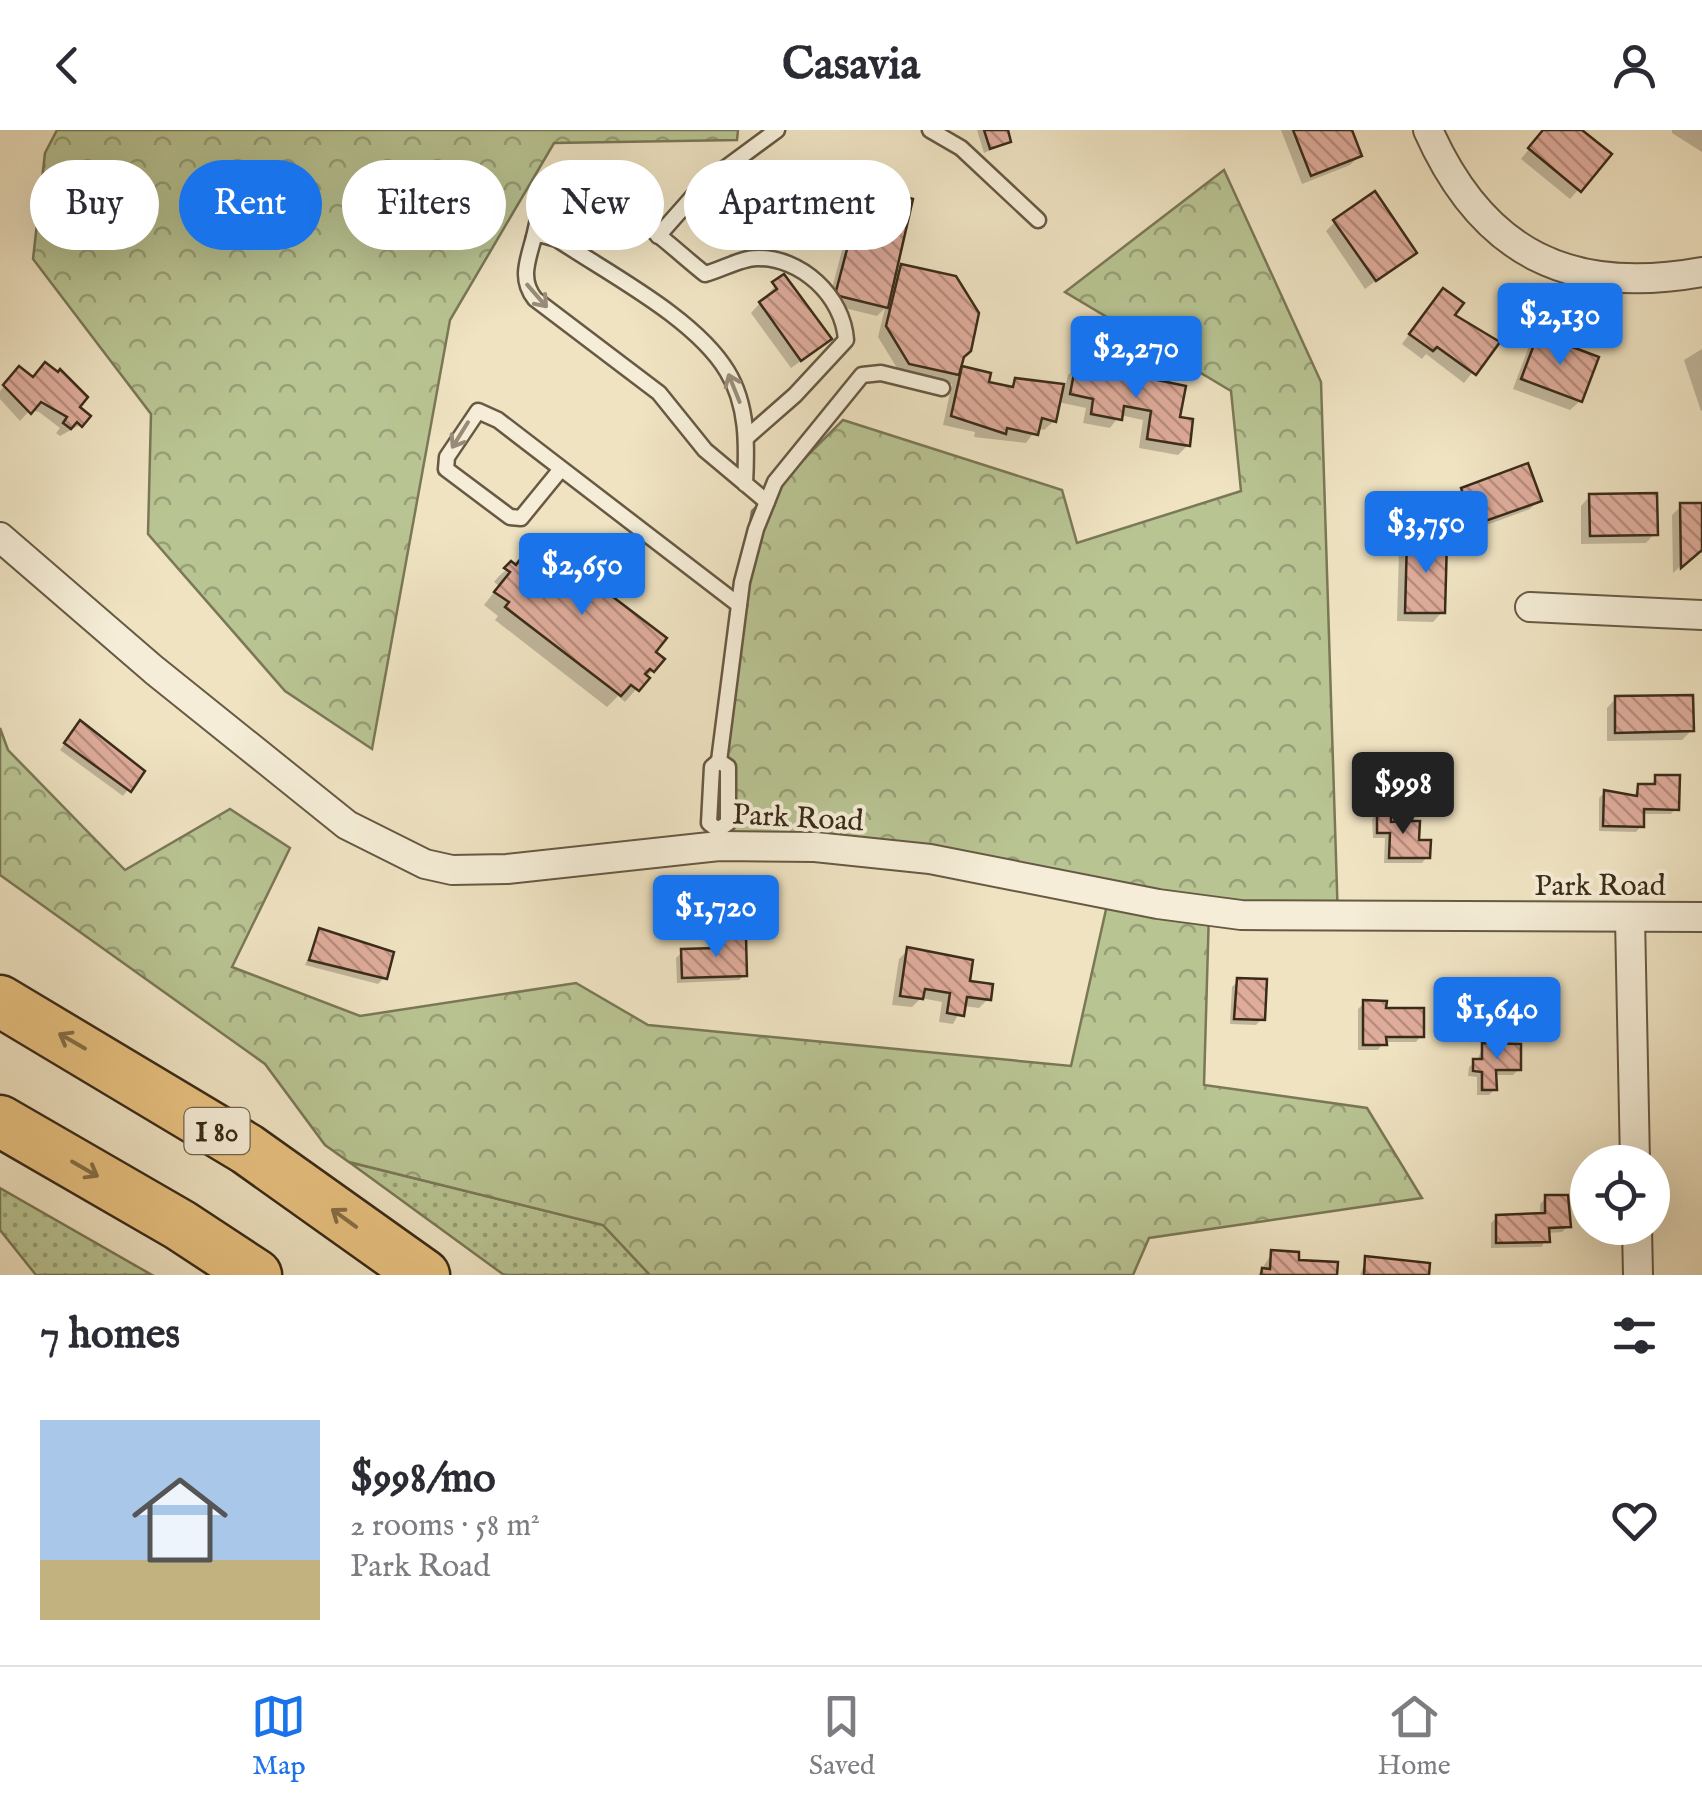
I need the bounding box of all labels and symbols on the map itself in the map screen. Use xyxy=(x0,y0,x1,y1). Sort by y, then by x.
one-way arrow xyxy=(525,283,548,308)
pin: $2,130 xyxy=(1479,283,1641,368)
pin: $2,270 xyxy=(1055,316,1217,401)
one-way arrow xyxy=(724,374,742,404)
one-way arrow xyxy=(450,421,470,449)
pin: $3,750 xyxy=(1345,491,1507,576)
pin: $2,650 xyxy=(501,533,663,618)
pin: $998 xyxy=(1344,752,1462,837)
street label: Park Road xyxy=(731,797,866,841)
street label: Park Road xyxy=(1534,868,1667,906)
pin: $1,720 xyxy=(635,875,797,960)
pin: $1,640 xyxy=(1416,977,1578,1062)
one-way arrow xyxy=(58,1031,87,1051)
road number: I 80 xyxy=(184,1108,250,1154)
one-way arrow xyxy=(70,1159,99,1179)
one-way arrow xyxy=(331,1208,359,1229)

